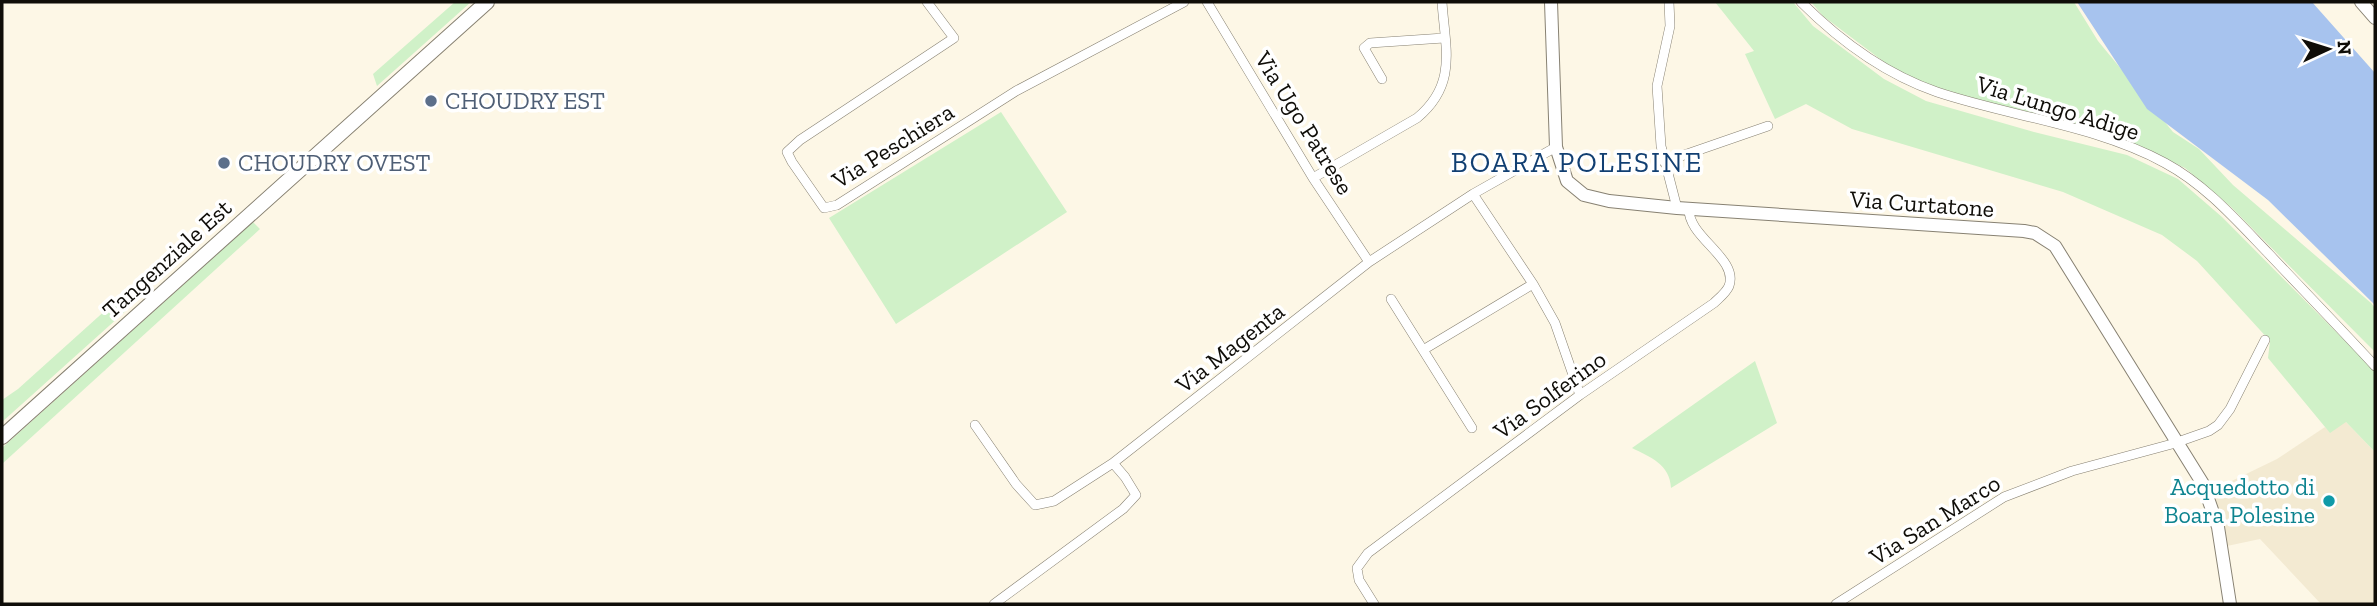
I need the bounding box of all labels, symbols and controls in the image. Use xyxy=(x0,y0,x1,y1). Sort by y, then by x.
north arrow xyxy=(2293,14,2363,84)
text: N xyxy=(2332,40,2356,56)
street label: Via Ugo Patrese xyxy=(1248,45,1360,200)
street label: Via Lungo Adige xyxy=(1972,69,2143,146)
place label: CHOUDRY EST xyxy=(445,86,605,115)
marker: CHOUDRY EST xyxy=(423,93,439,109)
street label: Via Peschiera xyxy=(826,96,959,195)
district label: BOARA POLESINE xyxy=(1451,146,1703,179)
place label: CHOUDRY OVEST xyxy=(238,148,430,177)
marker: CHOUDRY OVEST xyxy=(216,155,232,171)
street label: Via Curtatone xyxy=(1848,184,1995,223)
street label: Tangenziale Est xyxy=(96,193,237,324)
street label: Via Magenta xyxy=(1169,296,1290,400)
street label: Via Solferino xyxy=(1487,344,1612,446)
street label: Via San Marco xyxy=(1863,468,2005,572)
place label: Acquedotto di Boara Polesine xyxy=(2164,472,2315,529)
marker: Acquedotto di Boara Polesine xyxy=(2321,493,2337,509)

